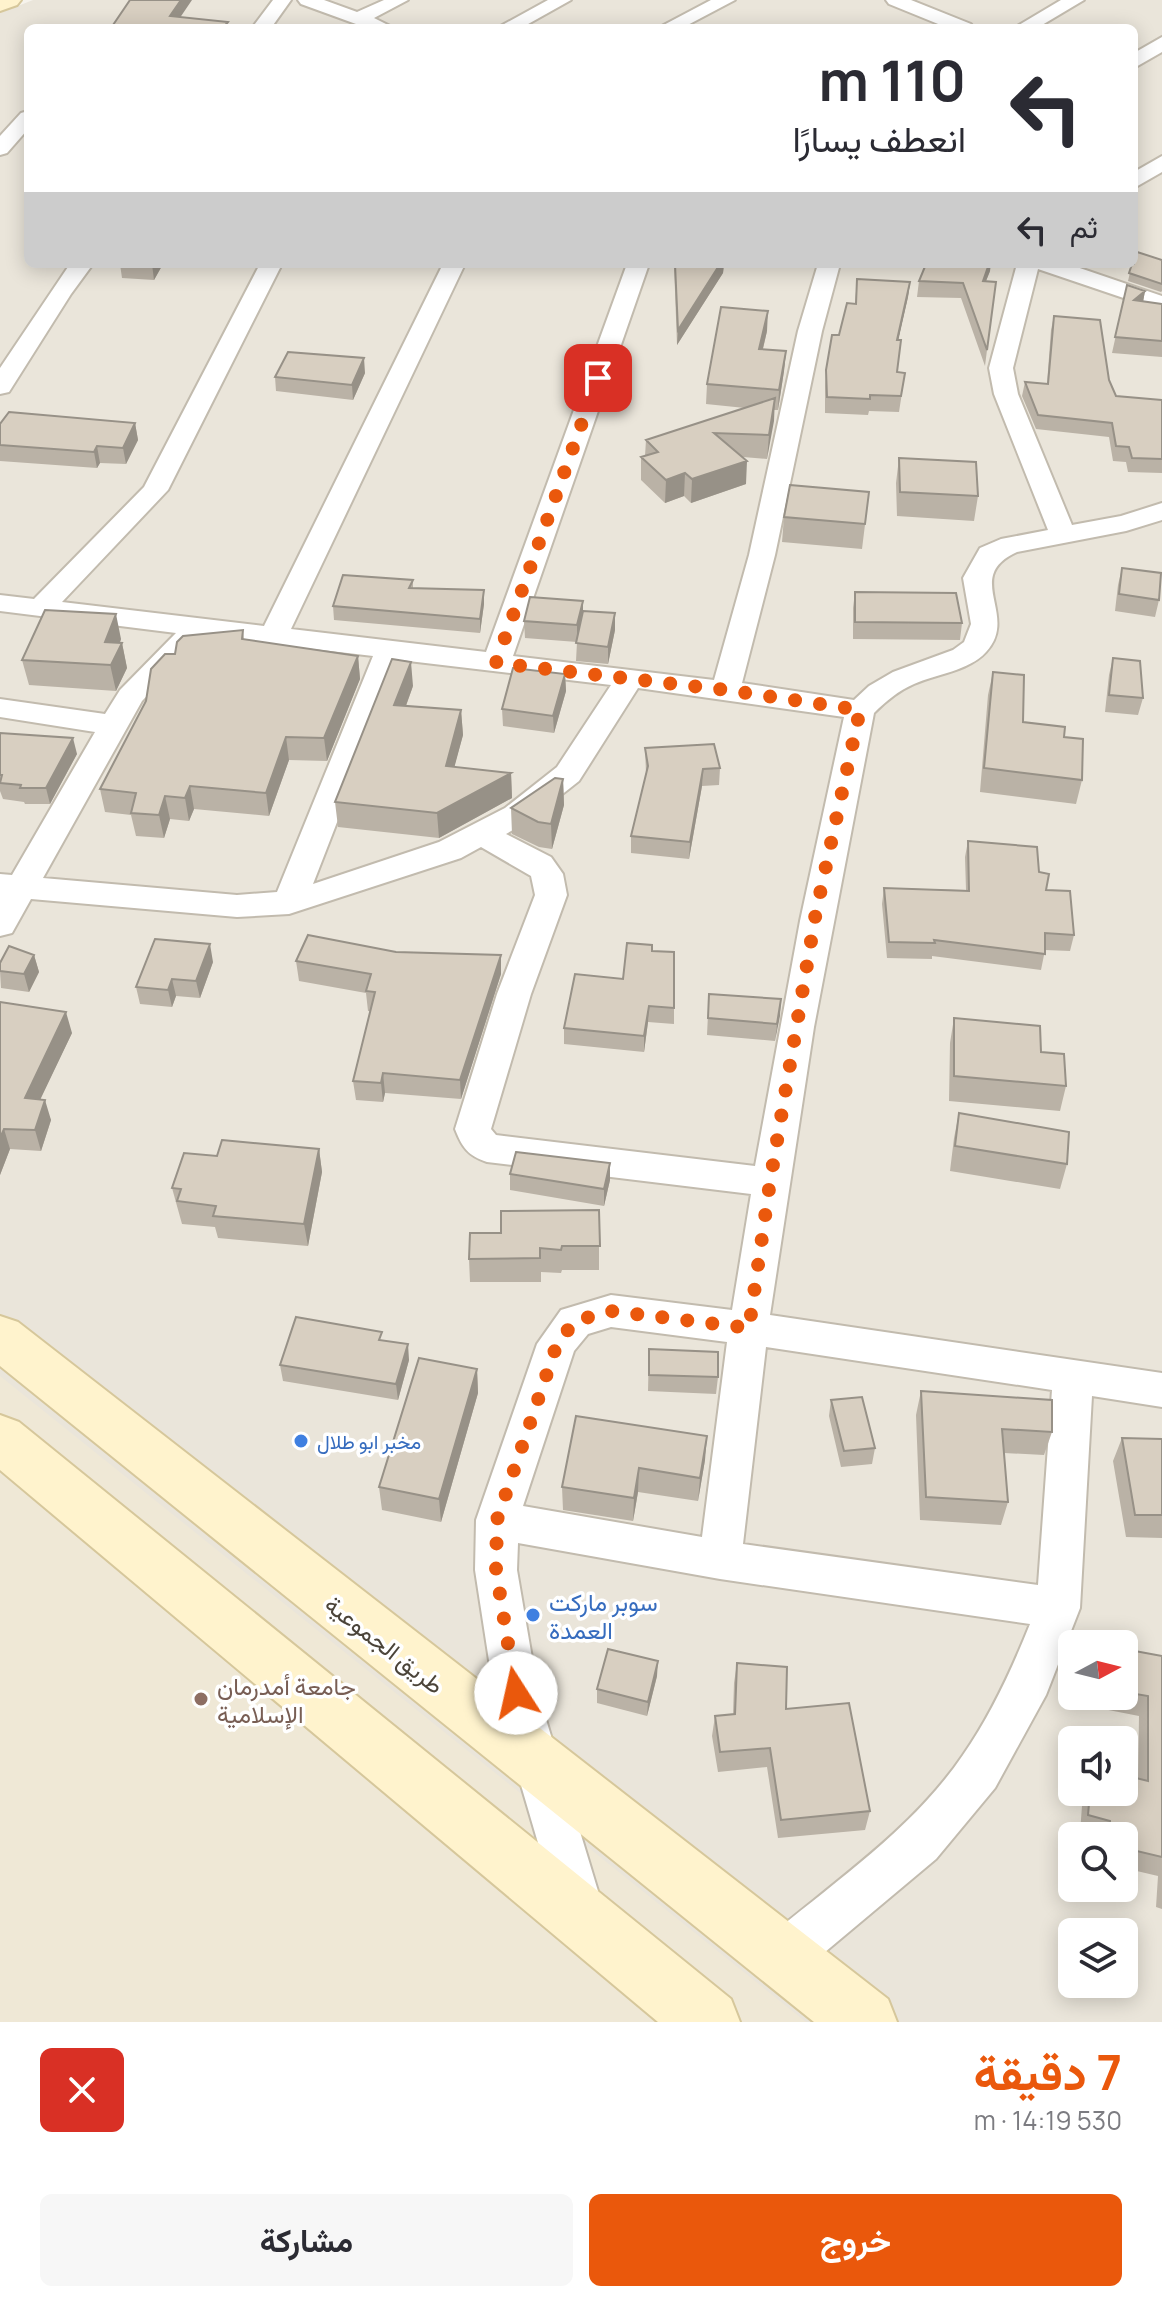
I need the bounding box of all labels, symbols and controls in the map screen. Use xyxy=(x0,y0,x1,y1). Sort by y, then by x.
text: 110 m xyxy=(819,41,966,118)
icon: left xyxy=(994,56,1098,160)
text: انعطف يسارًا xyxy=(793,114,966,163)
text: ثم xyxy=(1070,206,1098,247)
icon: left xyxy=(1010,208,1054,252)
pin xyxy=(564,344,632,412)
icon: arrive xyxy=(576,356,620,400)
place label: مخبر ابو طلال xyxy=(317,1428,421,1455)
marker: مخبر ابو طلال xyxy=(292,1432,310,1450)
place label: سوبر ماركت العمدة xyxy=(549,1585,658,1646)
street label: طريق الجموعية xyxy=(319,1587,451,1701)
marker: سوبر ماركت العمدة xyxy=(524,1606,542,1624)
north arrow xyxy=(1058,1630,1138,1710)
map controls xyxy=(1058,1630,1138,1998)
position arrow xyxy=(474,1651,558,1735)
place label: جامعة أمدرمان الإسلامية xyxy=(217,1669,356,1730)
marker: جامعة أمدرمان الإسلامية xyxy=(192,1690,210,1708)
button: sound xyxy=(1058,1726,1138,1806)
button: search xyxy=(1058,1822,1138,1902)
button: layers xyxy=(1058,1918,1138,1998)
text: 7 دقيقة xyxy=(974,2039,1122,2104)
button: close xyxy=(40,2048,124,2132)
text: 530 m · 14:19 xyxy=(974,2102,1122,2138)
button: مشاركة xyxy=(40,2194,573,2286)
button: خروج xyxy=(589,2194,1122,2286)

